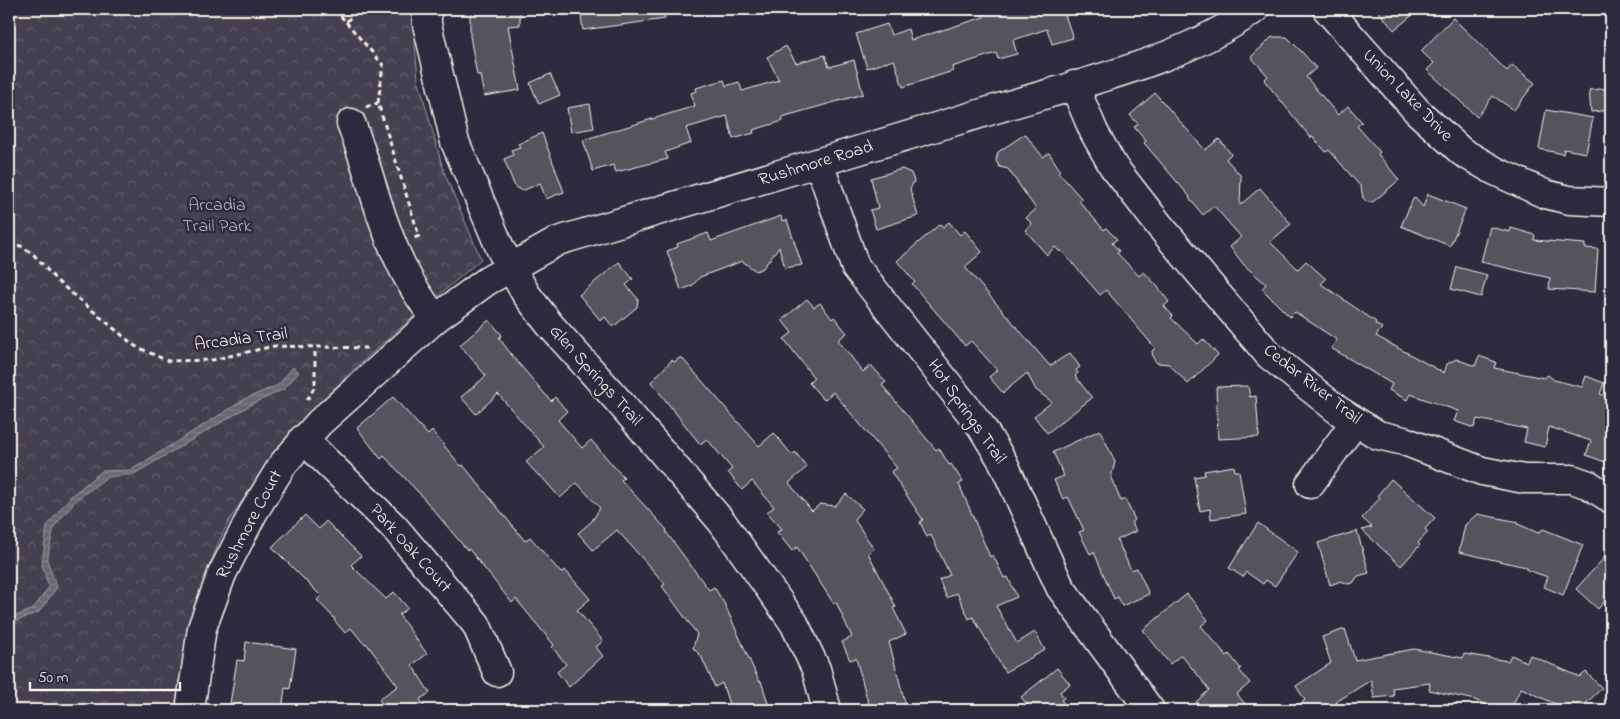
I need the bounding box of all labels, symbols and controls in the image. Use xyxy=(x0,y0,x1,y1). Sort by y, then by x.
street label: Union Lake Drive xyxy=(1356,44,1459,149)
street label: Rushmore Road xyxy=(756,134,876,194)
park label: Arcadia Trail Park xyxy=(183,193,252,240)
street label: Glen Springs Trail xyxy=(542,320,648,433)
street label: Arcadia Trail xyxy=(193,321,289,359)
street label: Cedar River Trail xyxy=(1257,338,1367,432)
street label: Hot Springs Trail xyxy=(919,354,1012,470)
street label: Rushmore Court xyxy=(210,466,290,584)
street label: Park Oak Court xyxy=(363,499,457,599)
scale bar xyxy=(30,659,180,691)
text: 50 m xyxy=(38,667,69,689)

